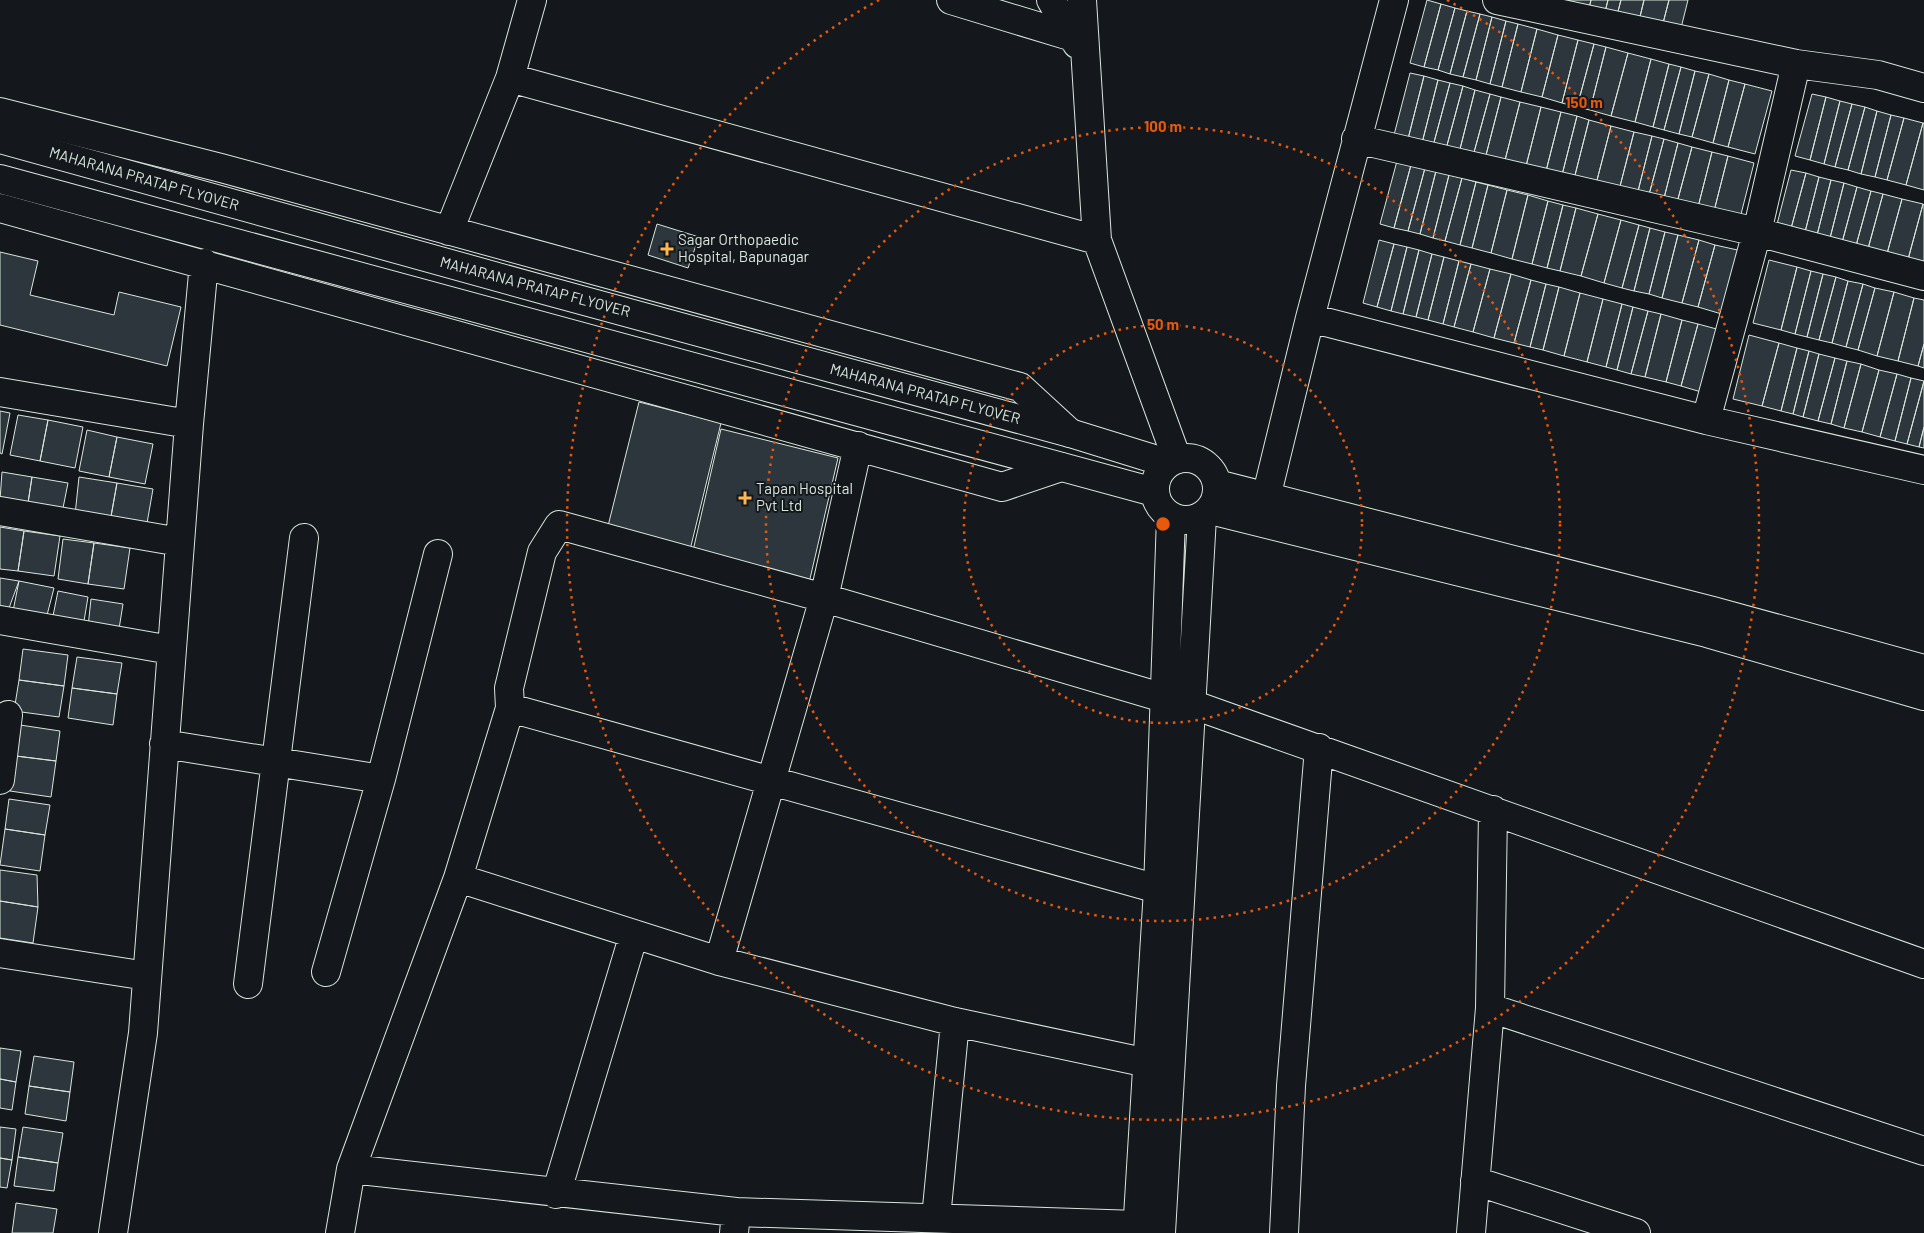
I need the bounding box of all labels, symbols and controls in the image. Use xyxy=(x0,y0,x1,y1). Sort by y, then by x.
text: 150 m xyxy=(1565,93,1603,111)
text: 100 m xyxy=(1144,117,1182,135)
street label: MAHARANA PRATAP FLYOVER xyxy=(47,142,241,214)
place label: Sagar Orthopaedic Hospital, Bapunagar xyxy=(678,230,810,265)
marker: Sagar Orthopaedic Hospital, Bapunagar xyxy=(660,242,674,256)
street label: MAHARANA PRATAP FLYOVER xyxy=(438,252,632,320)
text: 50 m xyxy=(1147,315,1179,333)
street label: MAHARANA PRATAP FLYOVER xyxy=(828,359,1022,427)
place label: Tapan Hospital Pvt Ltd xyxy=(756,479,853,514)
marker: Tapan Hospital Pvt Ltd xyxy=(738,491,752,505)
centre of rings xyxy=(1154,515,1172,533)

